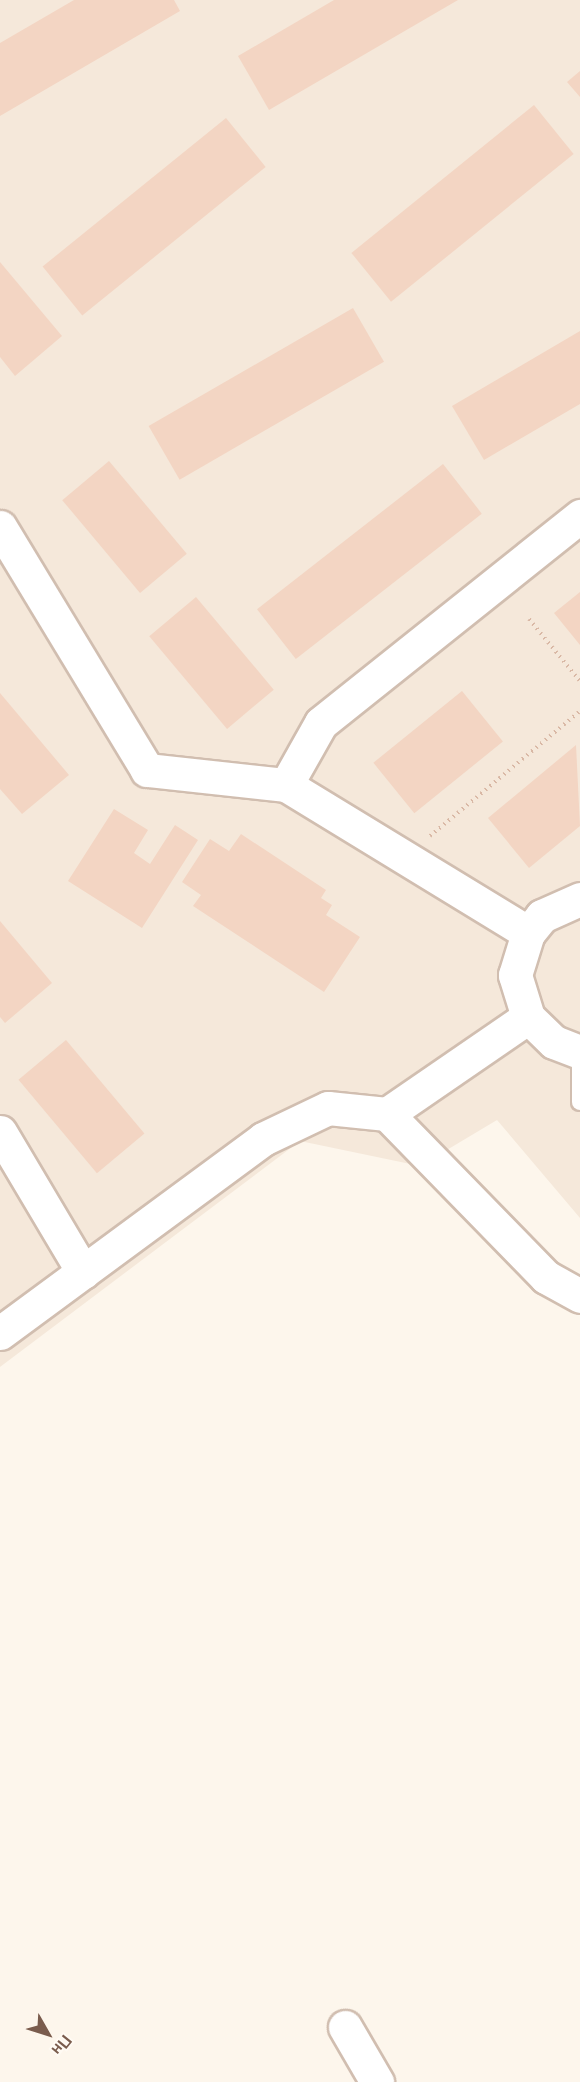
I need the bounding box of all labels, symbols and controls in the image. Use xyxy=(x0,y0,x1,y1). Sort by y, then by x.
north arrow xyxy=(18,2004,78,2064)
text: Пн xyxy=(48,2032,76,2060)

